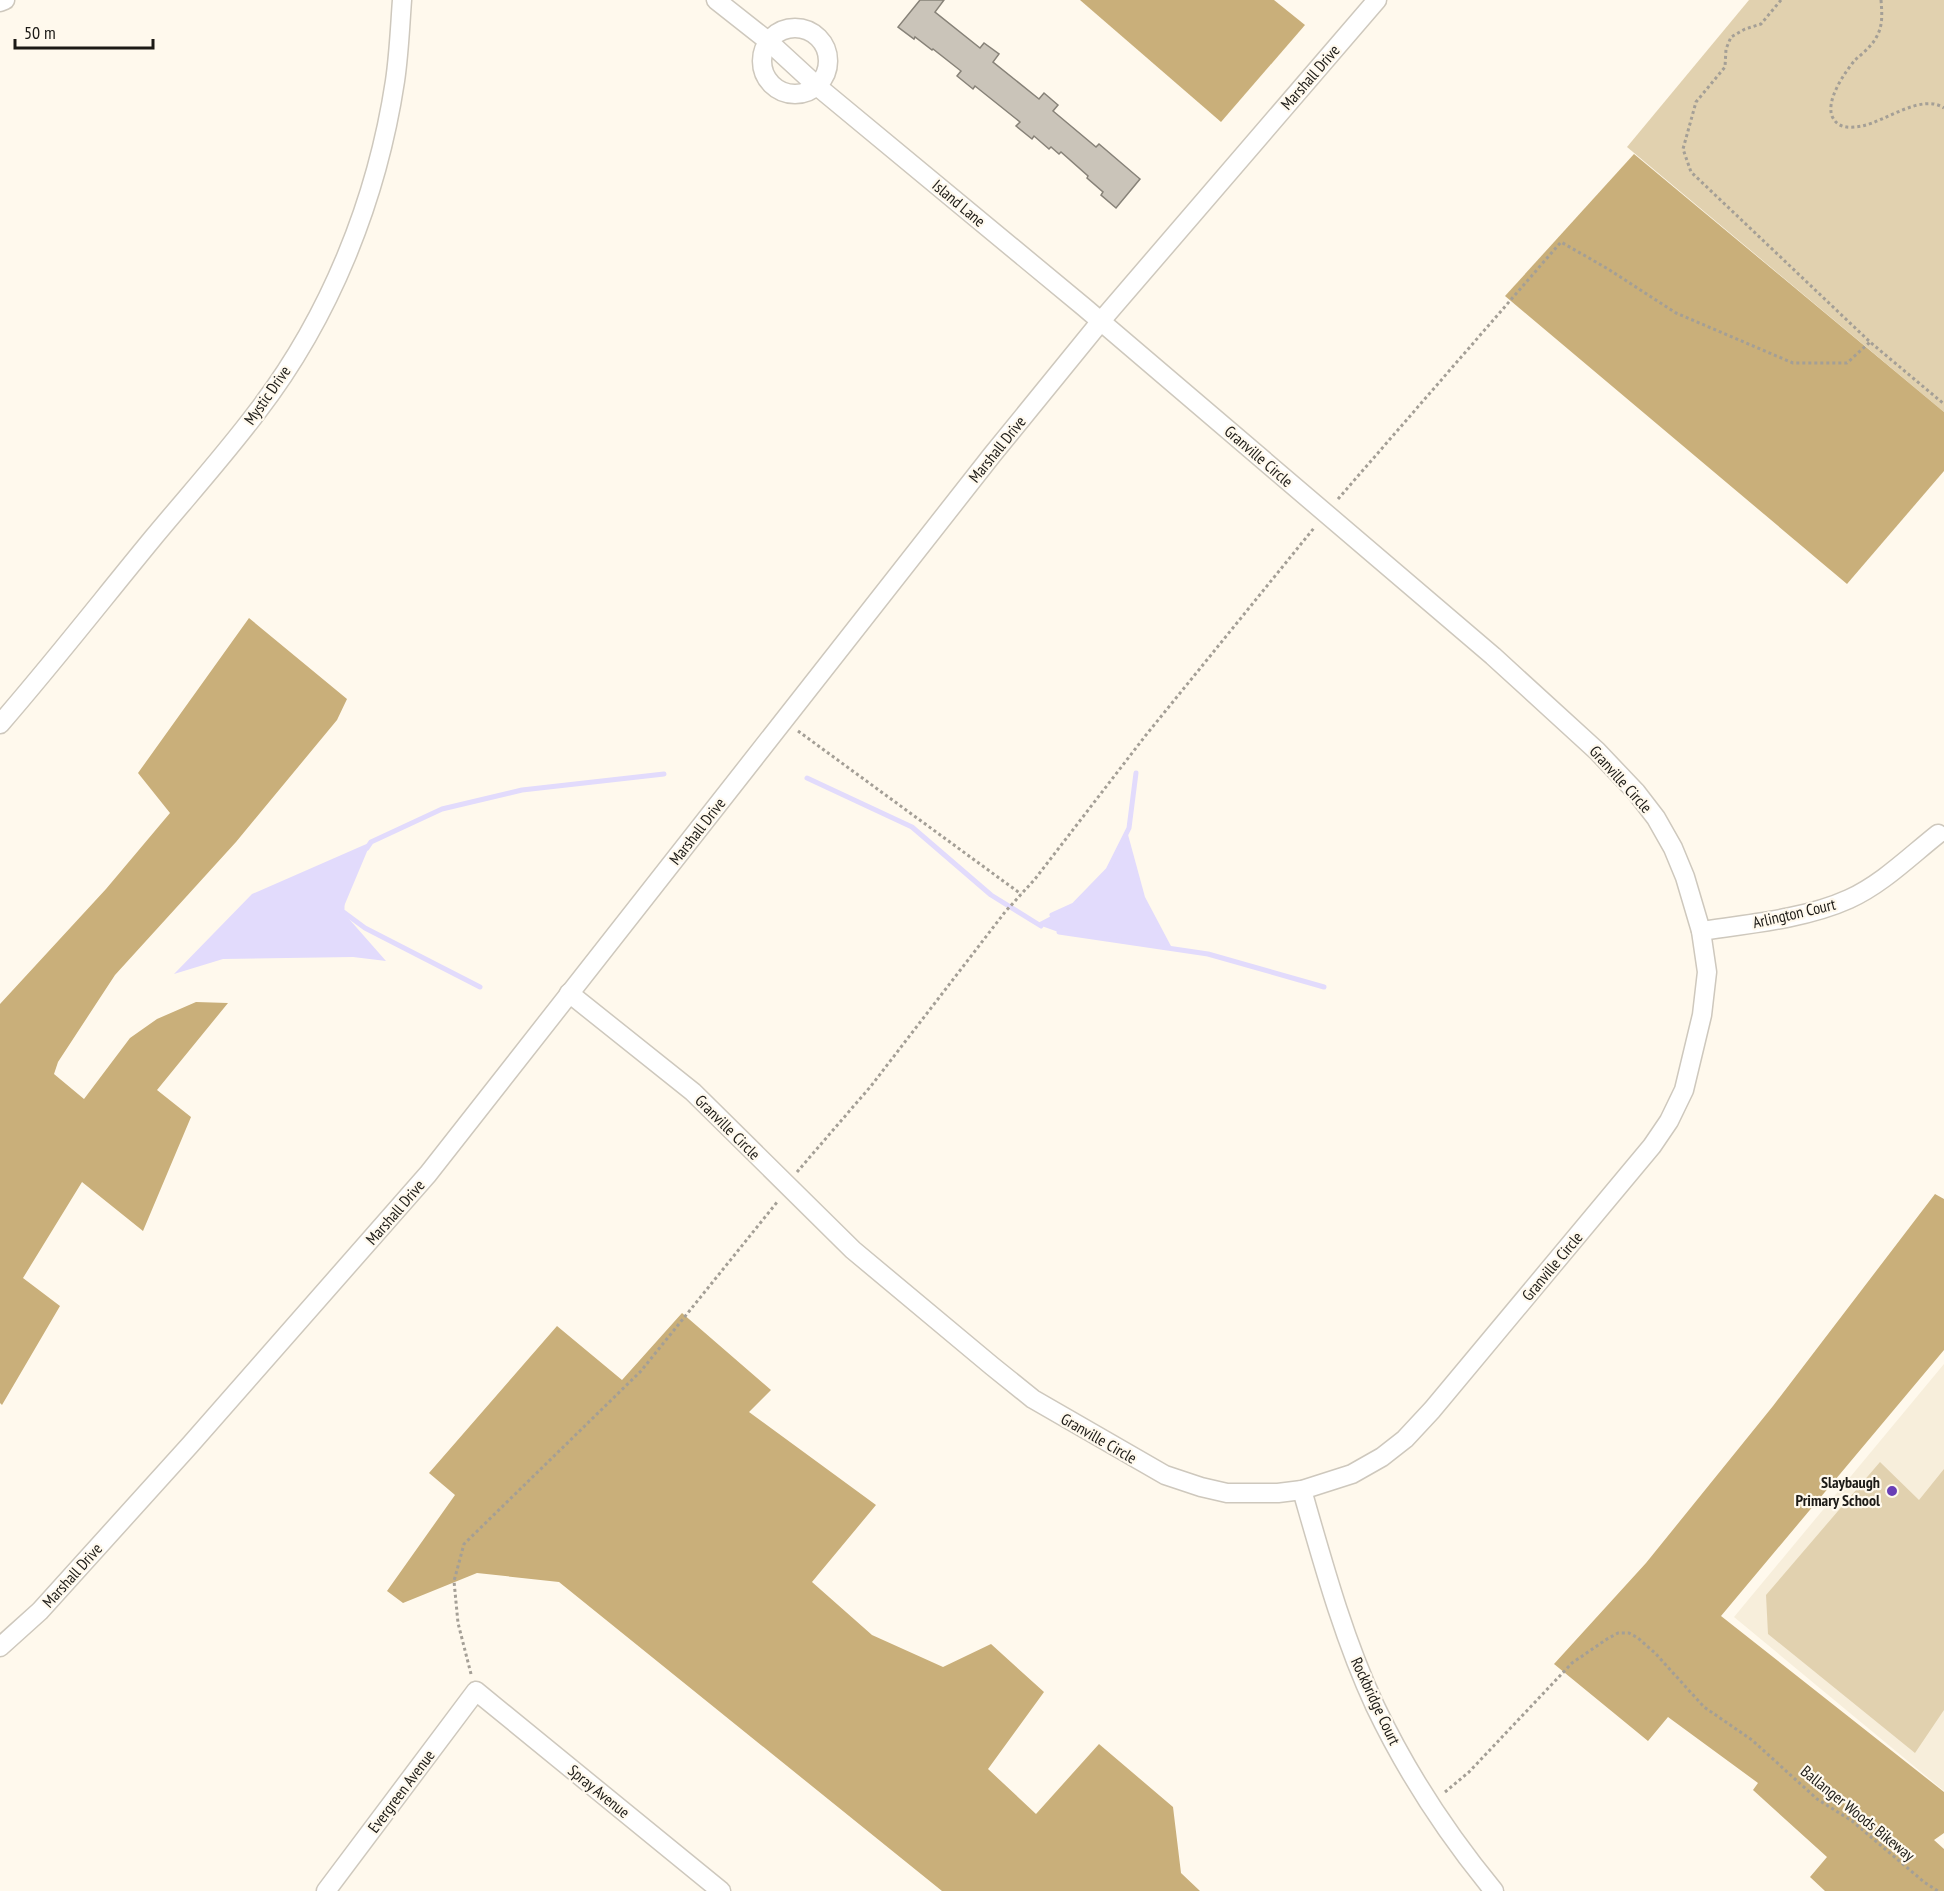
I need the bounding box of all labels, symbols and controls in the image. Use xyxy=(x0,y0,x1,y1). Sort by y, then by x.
scale bar xyxy=(15,12,153,50)
text: 50 m xyxy=(24,21,56,44)
street label: Marshall Drive xyxy=(1276,40,1344,114)
street label: Island Lane xyxy=(928,175,990,231)
street label: Mystic Drive xyxy=(239,362,295,428)
street label: Marshall Drive xyxy=(964,412,1030,486)
street label: Granville Circle xyxy=(1221,421,1297,491)
street label: Granville Circle xyxy=(1585,741,1657,817)
street label: Marshall Drive xyxy=(665,793,729,869)
street label: Arlington Court xyxy=(1751,894,1838,932)
street label: Granville Circle xyxy=(691,1090,765,1164)
street label: Marshall Drive xyxy=(361,1175,429,1249)
street label: Granville Circle xyxy=(1517,1227,1587,1305)
street label: Granville Circle xyxy=(1058,1408,1140,1468)
place label: Slaybaugh Primary School xyxy=(1795,1472,1880,1510)
marker: Slaybaugh Primary School xyxy=(1885,1484,1899,1498)
street label: Marshall Drive xyxy=(38,1539,106,1611)
street label: Rockbridge Court xyxy=(1347,1654,1405,1749)
street label: Evergreen Avenue xyxy=(363,1745,439,1837)
street label: Spray Avenue xyxy=(564,1760,634,1822)
street label: Ballanger Woods Bikeway xyxy=(1797,1761,1919,1865)

